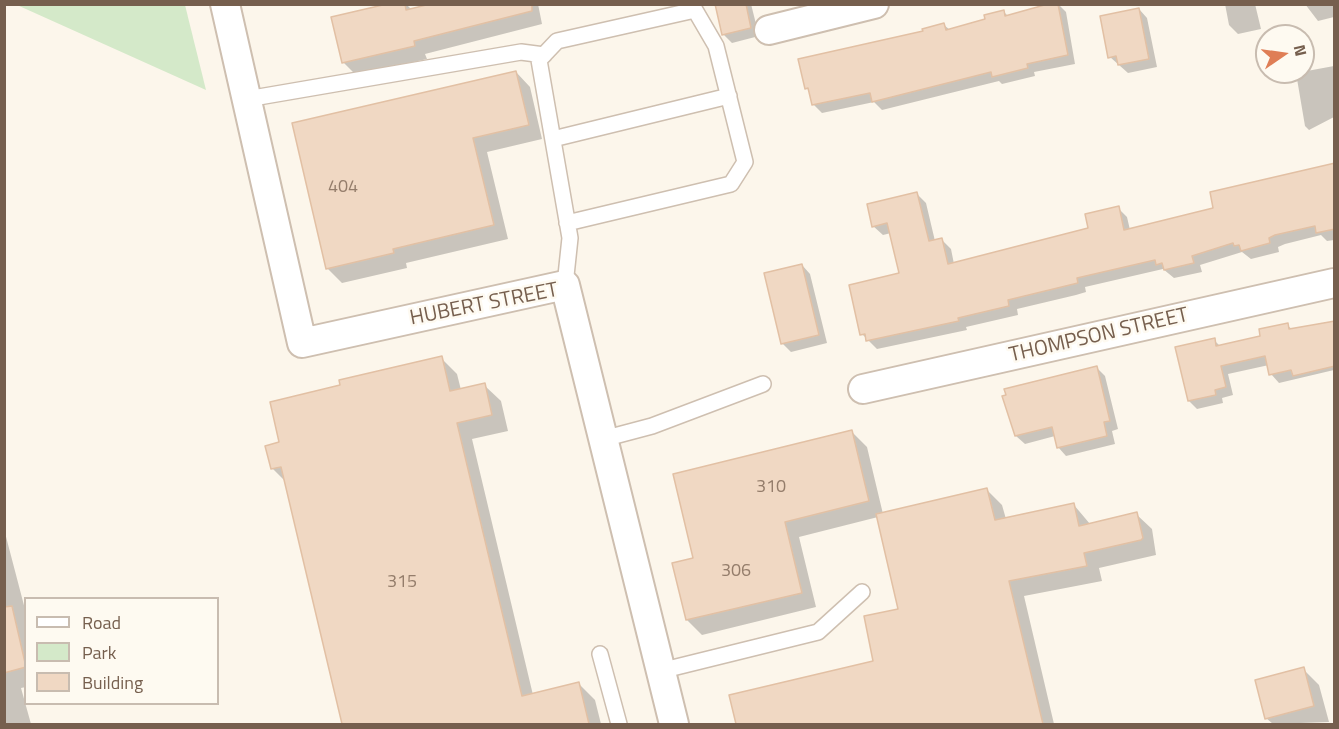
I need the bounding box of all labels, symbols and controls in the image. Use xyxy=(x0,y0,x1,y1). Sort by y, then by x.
north arrow xyxy=(1255,24,1315,84)
text: N xyxy=(1288,42,1314,59)
house number: 404 xyxy=(328,177,358,199)
street label: HUBERT STREET xyxy=(408,278,560,332)
street label: THOMPSON STREET xyxy=(1007,303,1191,369)
house number: 310 xyxy=(756,477,786,499)
house number: 306 xyxy=(721,561,751,583)
house number: 315 xyxy=(387,572,417,594)
legend xyxy=(24,597,219,705)
text: Road xyxy=(82,609,121,636)
text: Park xyxy=(82,639,116,666)
text: Building xyxy=(82,669,143,696)

